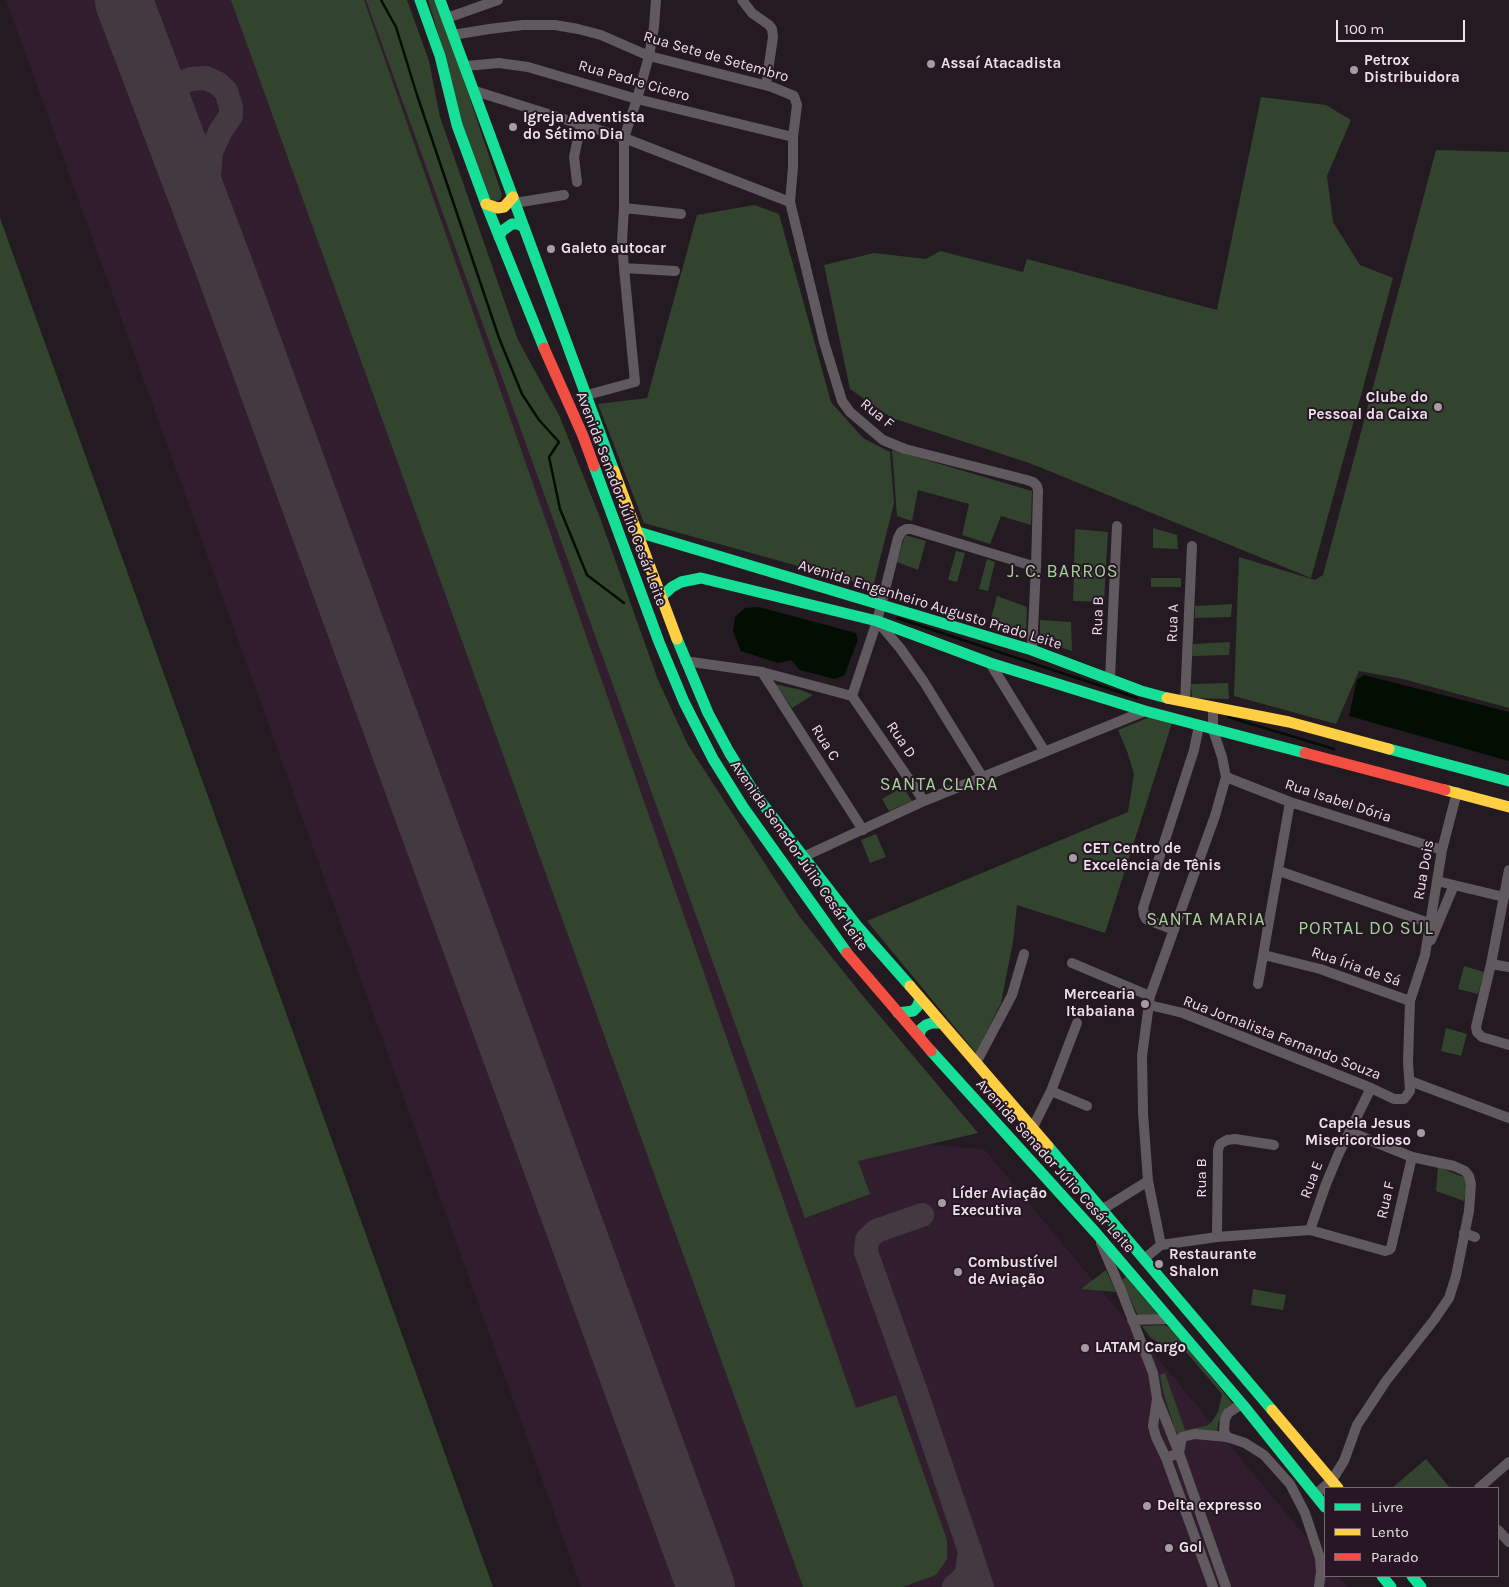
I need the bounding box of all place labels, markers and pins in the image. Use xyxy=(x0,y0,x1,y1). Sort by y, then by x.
place label: Petrox Distribuidora xyxy=(1364,52,1460,87)
place label: Assaí Atacadista xyxy=(941,55,1061,73)
marker: Assaí Atacadista xyxy=(925,58,937,70)
marker: Petrox Distribuidora xyxy=(1348,64,1360,76)
place label: Igreja Adventista do Sétimo Dia xyxy=(523,109,645,144)
marker: Igreja Adventista do Sétimo Dia xyxy=(507,121,519,133)
place label: Galeto autocar xyxy=(561,240,666,258)
marker: Galeto autocar xyxy=(545,243,557,255)
place label: Clube do Pessoal da Caixa xyxy=(1308,389,1428,424)
marker: Clube do Pessoal da Caixa xyxy=(1432,401,1444,413)
place label: CET Centro de Excelência de Tênis xyxy=(1083,840,1221,875)
marker: CET Centro de Excelência de Tênis xyxy=(1067,852,1079,864)
place label: Mercearia Itabaiana xyxy=(1064,986,1135,1021)
marker: Mercearia Itabaiana xyxy=(1139,998,1151,1010)
place label: Capela Jesus Misericordioso xyxy=(1305,1115,1411,1150)
marker: Capela Jesus Misericordioso xyxy=(1415,1127,1427,1139)
place label: Líder Aviação Executiva xyxy=(952,1185,1047,1220)
marker: Líder Aviação Executiva xyxy=(936,1197,948,1209)
place label: Restaurante Shalon xyxy=(1169,1246,1256,1281)
place label: Combustível de Aviação xyxy=(968,1254,1058,1289)
marker: Restaurante Shalon xyxy=(1153,1258,1165,1270)
marker: Combustível de Aviação xyxy=(952,1266,964,1278)
place label: LATAM Cargo xyxy=(1095,1339,1186,1357)
marker: LATAM Cargo xyxy=(1079,1342,1091,1354)
place label: Delta expresso xyxy=(1157,1497,1262,1515)
marker: Delta expresso xyxy=(1141,1500,1153,1512)
place label: Gol xyxy=(1179,1539,1202,1557)
marker: Gol xyxy=(1163,1542,1175,1554)

